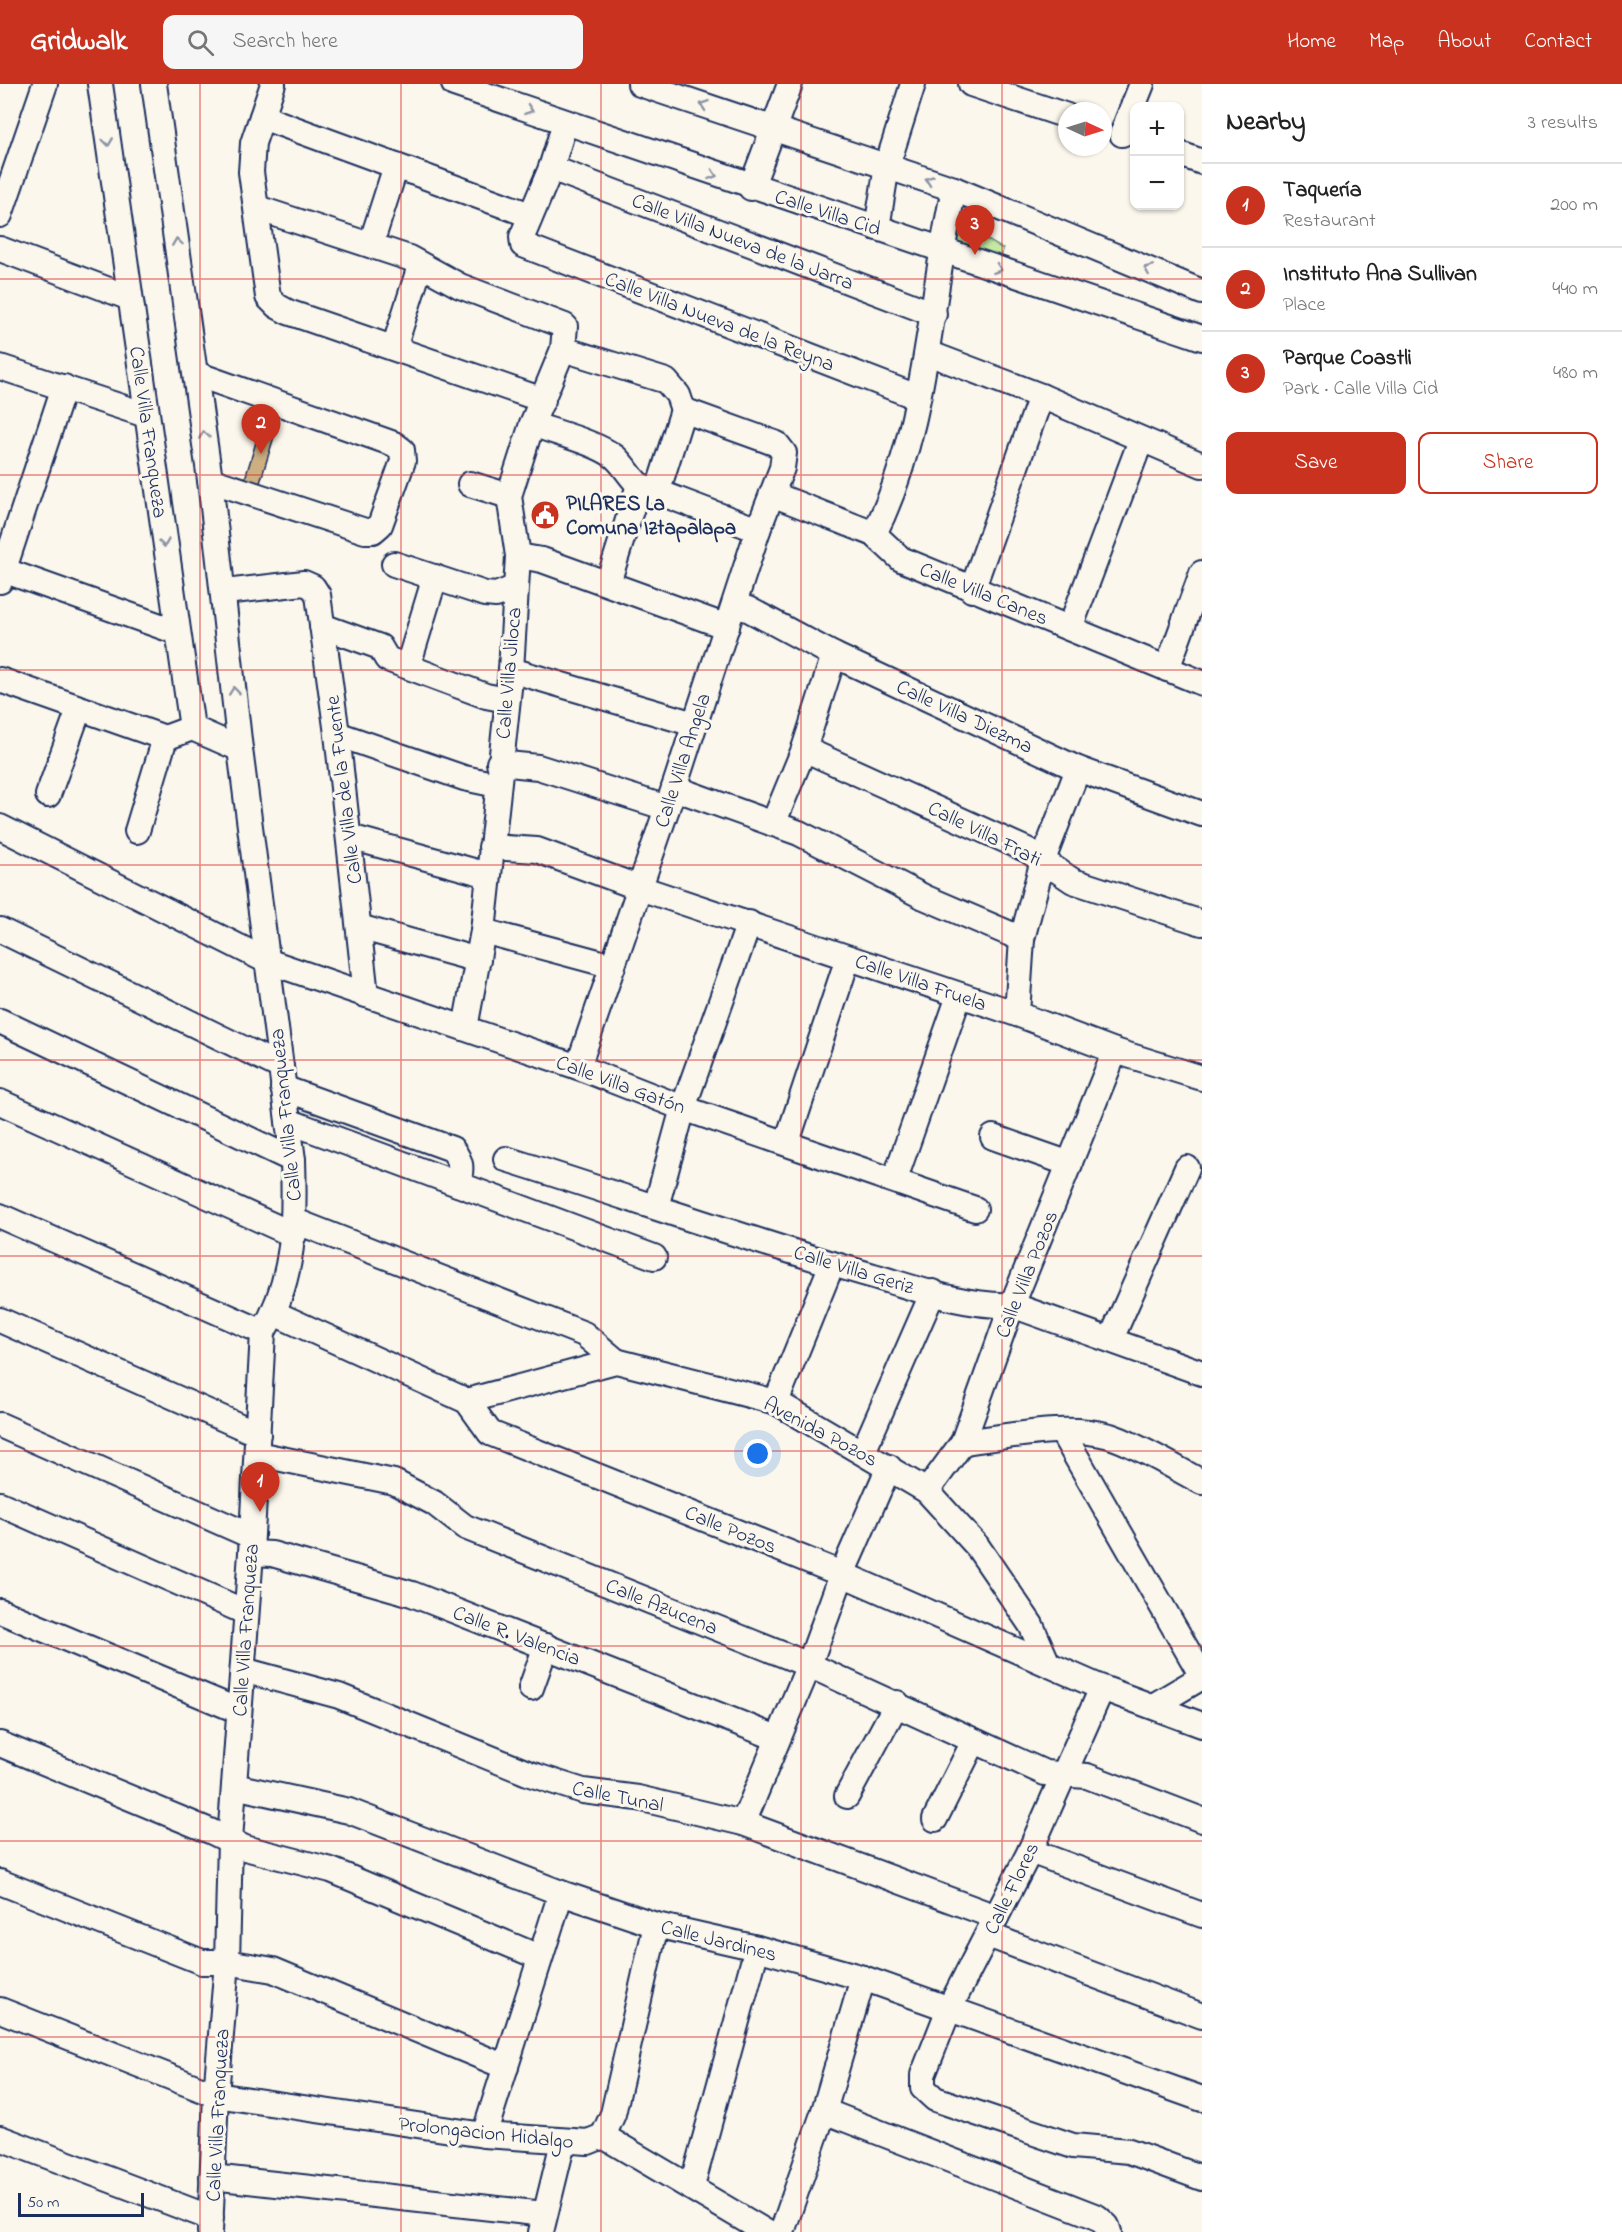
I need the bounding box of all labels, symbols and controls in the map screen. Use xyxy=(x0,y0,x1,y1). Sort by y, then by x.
search box xyxy=(163,15,583,69)
text: Gridwalk xyxy=(30,22,127,63)
icon: search xyxy=(184,26,217,59)
text: Search here xyxy=(232,26,338,58)
text: Home xyxy=(1287,27,1336,57)
text: Map xyxy=(1369,27,1404,57)
text: About xyxy=(1437,27,1491,57)
text: Contact xyxy=(1524,27,1592,57)
one-way arrow xyxy=(699,100,710,113)
north arrow xyxy=(1058,102,1112,156)
map controls xyxy=(1130,102,1184,210)
button: + xyxy=(1130,102,1184,156)
one-way arrow xyxy=(523,103,534,116)
text: Nearby xyxy=(1226,104,1305,142)
text: 3 results xyxy=(1528,109,1598,138)
one-way arrow xyxy=(102,137,114,147)
button: − xyxy=(1130,156,1184,210)
one-way arrow xyxy=(707,167,718,180)
one-way arrow xyxy=(924,174,935,187)
text: Taquería xyxy=(1283,175,1362,207)
street label: Calle Villa Cid xyxy=(770,183,885,245)
street label: Calle Villa Nueva de la Jarra xyxy=(627,187,858,299)
text: 1 xyxy=(1242,191,1249,220)
text: 200 m xyxy=(1550,191,1598,220)
pin: 3 xyxy=(956,206,994,255)
text: Restaurant xyxy=(1283,207,1376,236)
one-way arrow xyxy=(171,237,183,246)
text: Instituto Ana Sullivan xyxy=(1283,259,1477,291)
one-way arrow xyxy=(992,262,1003,274)
one-way arrow xyxy=(1143,264,1154,276)
street label: Calle Villa Nueva de la Reyna xyxy=(599,265,839,382)
text: 2 xyxy=(1241,275,1250,304)
text: 440 m xyxy=(1552,275,1598,304)
text: Place xyxy=(1283,291,1325,320)
text: Parque Coastli xyxy=(1283,343,1412,375)
street label: Calle Villa Franqueza xyxy=(120,344,174,520)
text: 3 xyxy=(1241,359,1250,388)
text: 480 m xyxy=(1553,359,1598,388)
text: Park · Calle Villa Cid xyxy=(1283,375,1438,404)
pin: 2 xyxy=(242,404,280,454)
one-way arrow xyxy=(199,430,211,440)
button: Save xyxy=(1226,432,1406,494)
button: Share xyxy=(1418,432,1598,494)
place label: PILARES La Comuna Iztapalapa xyxy=(566,490,736,544)
public building icon: PILARES La Comuna Iztapalapa xyxy=(529,499,561,531)
one-way arrow xyxy=(158,539,170,548)
street label: Calle Villa Canes xyxy=(914,555,1052,634)
street label: Calle Villa Jiloca xyxy=(489,606,531,740)
street label: Calle Villa Diezma xyxy=(891,673,1038,763)
one-way arrow xyxy=(228,687,241,696)
street label: Calle Villa Angela xyxy=(648,689,722,832)
street label: Calle Villa de la Fuente xyxy=(318,693,371,886)
street label: Calle Villa Frati xyxy=(922,794,1046,875)
street label: Calle Villa Fruela xyxy=(850,947,990,1020)
street label: Calle Villa Franqueza xyxy=(263,1027,311,1203)
street label: Calle Villa Gatón xyxy=(551,1049,689,1123)
street label: Calle Villa Pozos xyxy=(989,1206,1067,1343)
street label: Calle Villa Geriz xyxy=(789,1238,918,1304)
street label: Avenida Pozos xyxy=(757,1390,883,1476)
your location xyxy=(743,1439,772,1468)
pin: 1 xyxy=(240,1462,280,1512)
street label: Calle Pozos xyxy=(680,1499,781,1563)
street label: Calle Villa Franqueza xyxy=(226,1543,268,1718)
street label: Calle Azucena xyxy=(601,1572,722,1644)
street label: Calle R. Valencia xyxy=(448,1599,585,1675)
street label: Calle Tunal xyxy=(569,1774,666,1822)
street label: Calle Flores xyxy=(978,1838,1048,1940)
street label: Calle Jardines xyxy=(657,1913,780,1971)
street label: Calle Villa Franqueza xyxy=(199,2028,239,2202)
street label: Prolongacion Hidalgo xyxy=(397,2110,575,2160)
scale bar xyxy=(18,2190,144,2218)
text: 50 m xyxy=(27,2191,59,2215)

